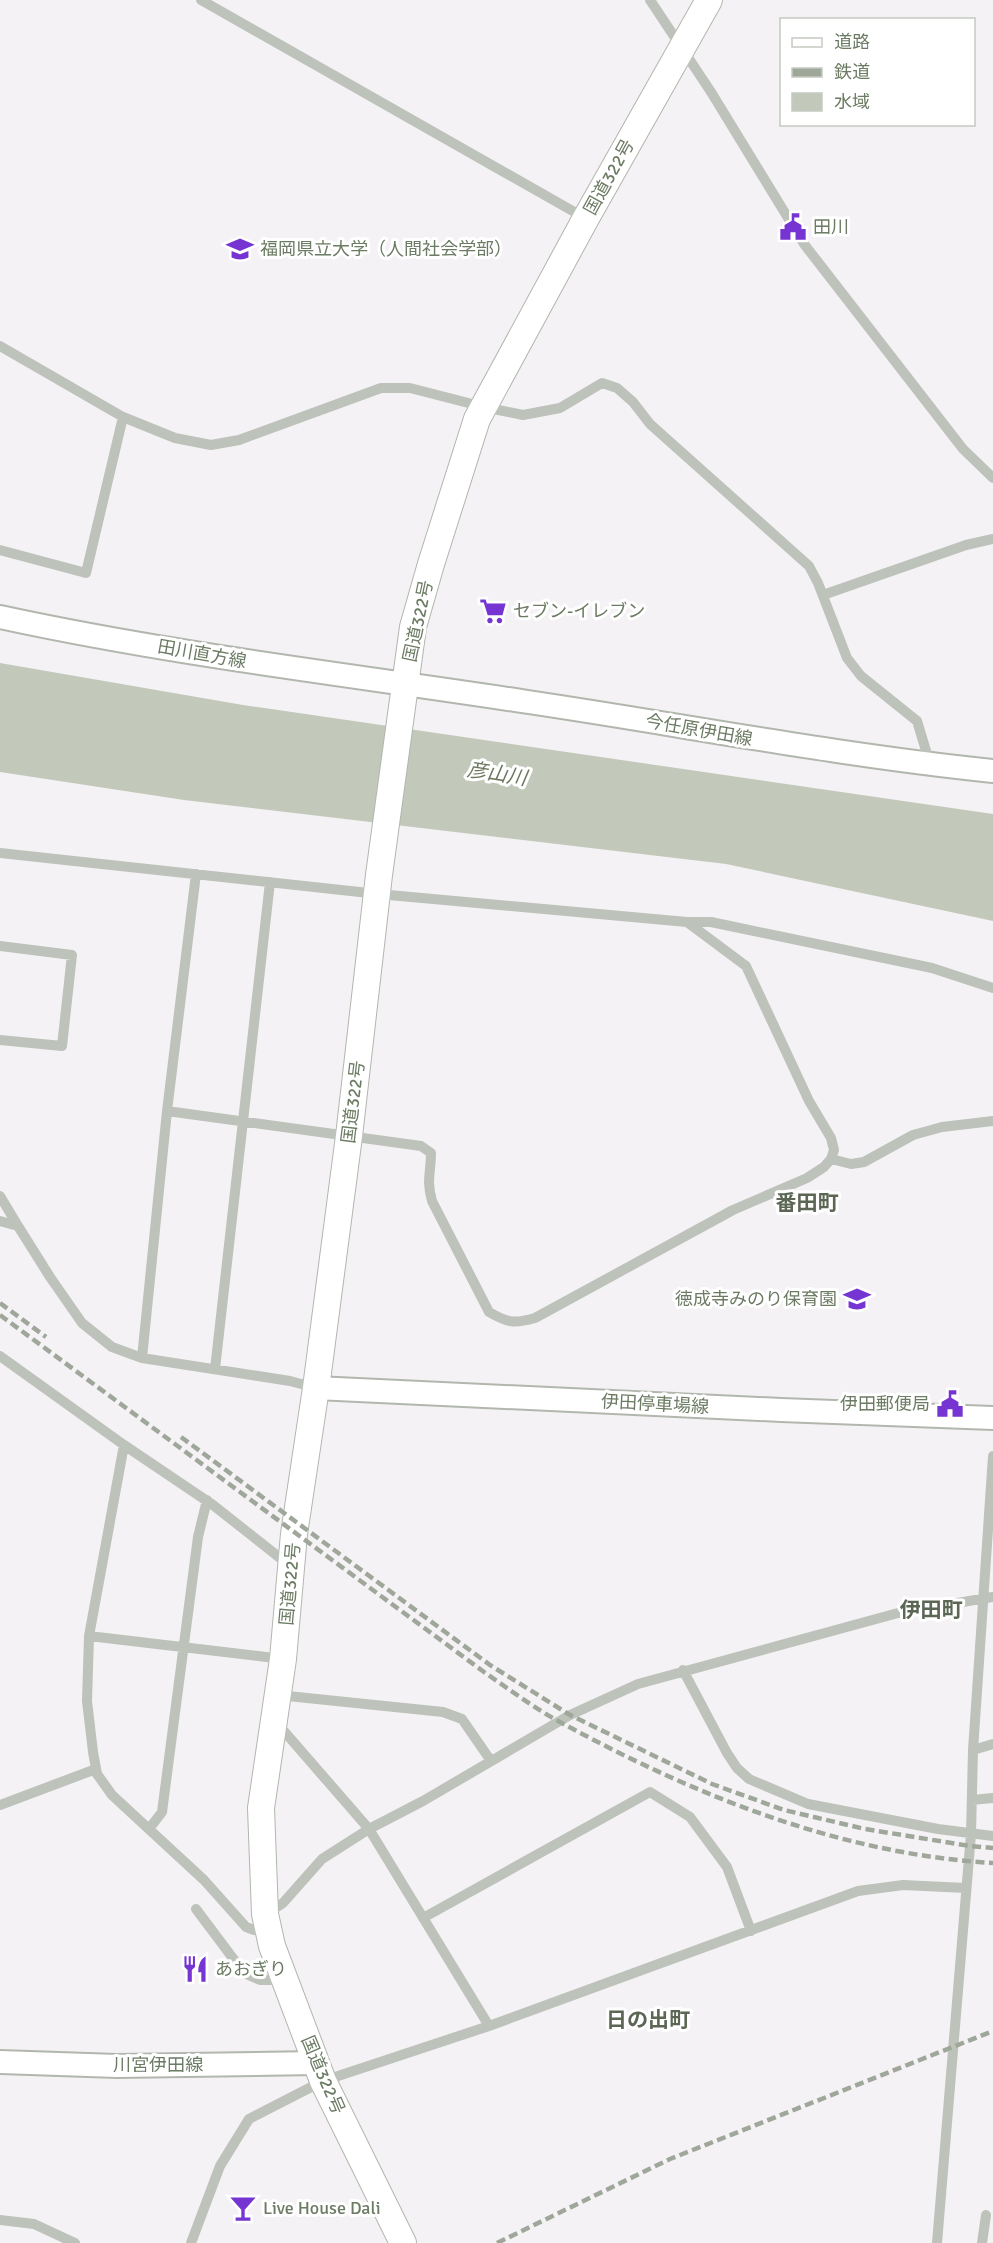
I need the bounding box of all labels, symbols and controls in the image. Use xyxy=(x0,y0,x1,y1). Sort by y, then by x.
legend xyxy=(780,18,975,126)
text: 道路 xyxy=(834,31,870,53)
text: 鉄道 xyxy=(834,61,870,83)
text: 水域 xyxy=(834,91,870,113)
street label: 国道322号 xyxy=(579,135,639,219)
public building icon: 田川 xyxy=(778,212,808,242)
place label: 田川 xyxy=(813,216,849,238)
school or university icon: 福岡県立大学（人間社会学部） xyxy=(225,234,255,264)
place label: 福岡県立大学（人間社会学部） xyxy=(260,238,512,260)
street label: 国道322号 xyxy=(399,578,437,664)
supermarket icon: セブン-イレブン xyxy=(478,596,508,626)
place label: セブン-イレブン xyxy=(513,600,645,622)
street label: 田川直方線 xyxy=(156,635,248,673)
street label: 今任原伊田線 xyxy=(644,710,754,750)
water label: 彦山川 xyxy=(465,757,531,791)
street label: 国道322号 xyxy=(337,1059,369,1145)
district label: 番田町 xyxy=(776,1190,839,1216)
school or university icon: 徳成寺みのり保育園 xyxy=(842,1284,872,1314)
place label: 徳成寺みのり保育園 xyxy=(675,1288,837,1310)
public building icon: 伊田郵便局 xyxy=(935,1389,965,1419)
street label: 伊田停車場線 xyxy=(600,1390,710,1418)
place label: 伊田郵便局 xyxy=(840,1393,930,1415)
street label: 国道322号 xyxy=(275,1542,305,1626)
district label: 伊田町 xyxy=(900,1597,963,1623)
restaurant icon: あおぎり xyxy=(180,1954,210,1984)
place label: あおぎり xyxy=(215,1958,287,1980)
district label: 日の出町 xyxy=(606,2007,690,2033)
street label: 国道322号 xyxy=(297,2032,349,2118)
street label: 川宮伊田線 xyxy=(113,2054,203,2076)
bar icon: Live House Dali xyxy=(228,2193,258,2223)
place label: Live House Dali xyxy=(263,2197,381,2219)

